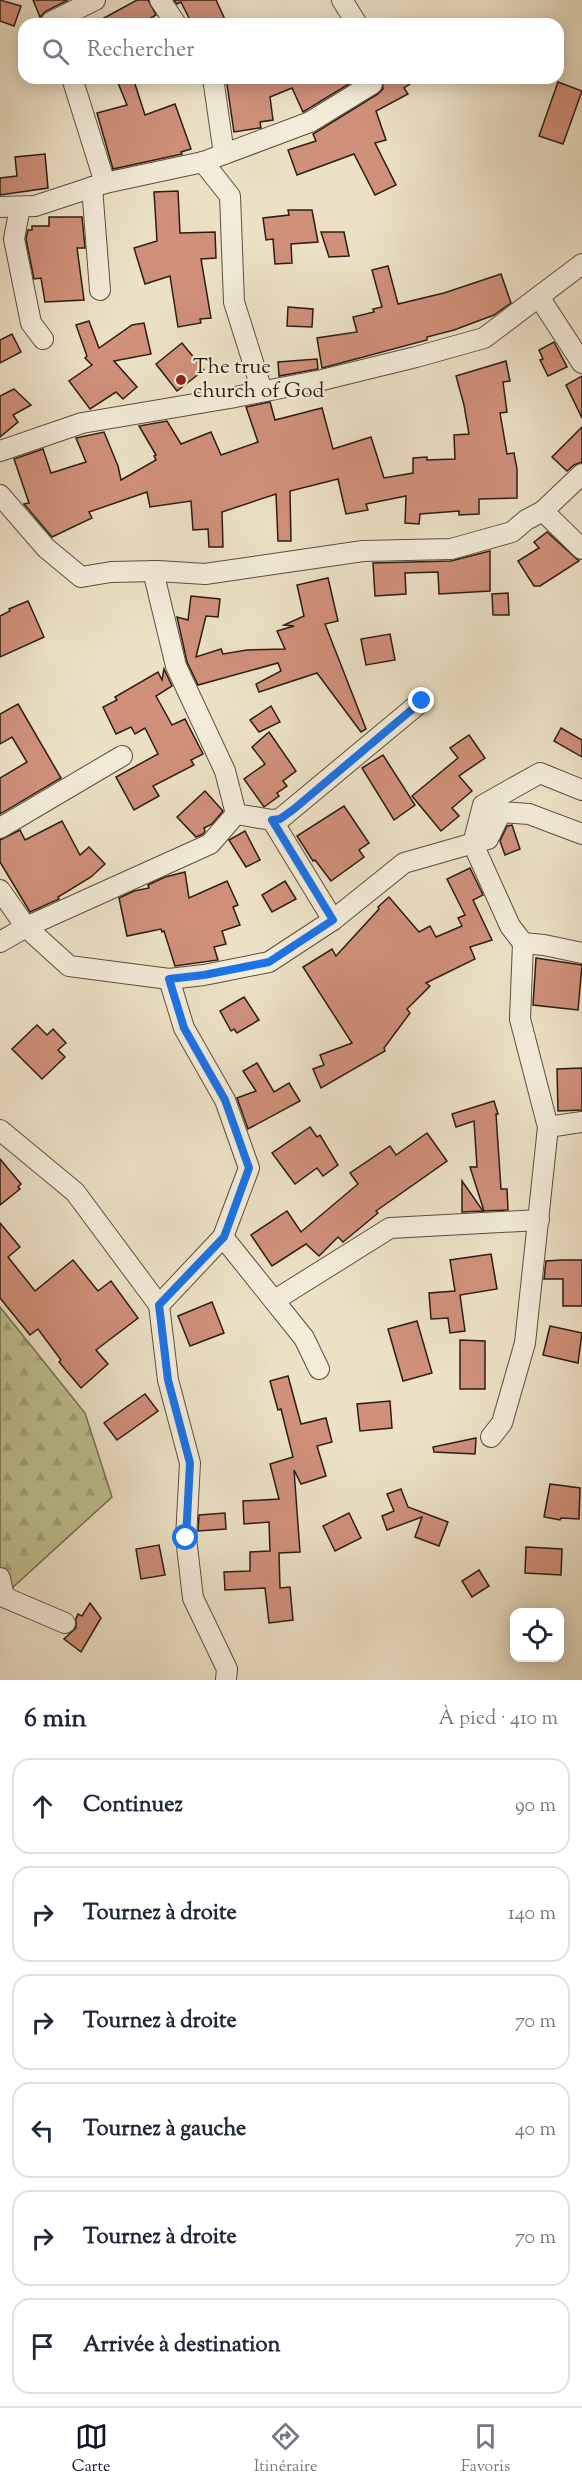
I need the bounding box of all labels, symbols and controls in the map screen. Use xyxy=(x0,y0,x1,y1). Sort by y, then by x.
search box xyxy=(18,18,564,84)
icon: search xyxy=(39,35,72,68)
text: Rechercher xyxy=(87,35,194,67)
place label: The true church of God xyxy=(193,353,325,407)
marker: The true church of God xyxy=(174,373,188,387)
route end xyxy=(408,687,434,713)
route start xyxy=(172,1524,198,1550)
map controls xyxy=(510,1608,564,1662)
button: locate xyxy=(510,1608,564,1662)
text: 6 min xyxy=(24,1701,87,1738)
text: À pied · 410 m xyxy=(439,1705,558,1734)
icon: ahead xyxy=(26,1790,59,1823)
text: Continuez xyxy=(83,1790,183,1822)
text: 90 m xyxy=(515,1792,556,1821)
icon: right xyxy=(26,1898,59,1931)
text: Tournez à droite xyxy=(83,1898,237,1930)
text: 140 m xyxy=(508,1900,556,1929)
icon: right xyxy=(26,2006,59,2039)
text: Tournez à droite xyxy=(83,2006,237,2038)
text: 70 m xyxy=(515,2008,556,2037)
icon: left xyxy=(26,2114,59,2147)
text: Tournez à gauche xyxy=(83,2114,246,2146)
text: 40 m xyxy=(515,2116,556,2145)
icon: right xyxy=(26,2222,59,2255)
text: Tournez à droite xyxy=(83,2222,237,2254)
text: 70 m xyxy=(515,2224,556,2253)
icon: arrive xyxy=(26,2330,59,2363)
text: Arrivée à destination xyxy=(83,2330,280,2362)
tab: Carte xyxy=(72,2420,111,2479)
tab: Itinéraire xyxy=(254,2420,317,2479)
tab: Favoris xyxy=(461,2420,510,2479)

